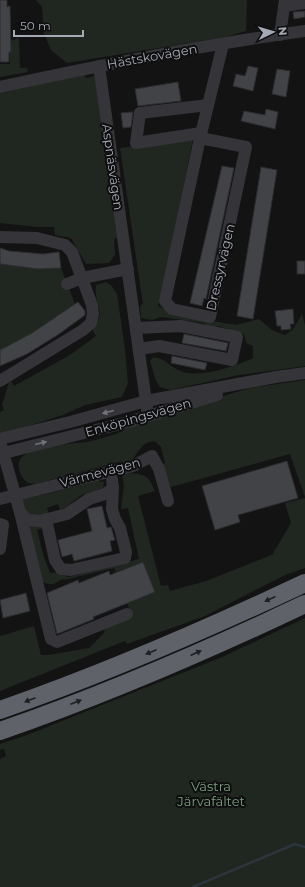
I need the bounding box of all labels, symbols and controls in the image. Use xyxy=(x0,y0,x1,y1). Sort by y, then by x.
scale bar xyxy=(14,12,83,38)
north arrow xyxy=(253,12,293,52)
text: 50 m xyxy=(20,18,51,33)
text: N xyxy=(276,26,290,36)
street label: Hästskovägen xyxy=(105,40,199,72)
street label: Aspnäsvägen xyxy=(99,123,127,211)
street label: Dressyrvägen xyxy=(202,222,238,312)
street label: Enköpingsvägen xyxy=(83,394,193,440)
one-way arrow xyxy=(102,409,114,415)
one-way arrow xyxy=(35,440,48,446)
street label: Värmevägen xyxy=(58,454,142,490)
one-way arrow xyxy=(263,597,275,603)
one-way arrow xyxy=(145,649,156,655)
one-way arrow xyxy=(191,650,202,656)
one-way arrow xyxy=(23,697,35,703)
one-way arrow xyxy=(70,699,82,705)
park label: Västra Järvafältet xyxy=(176,778,245,809)

